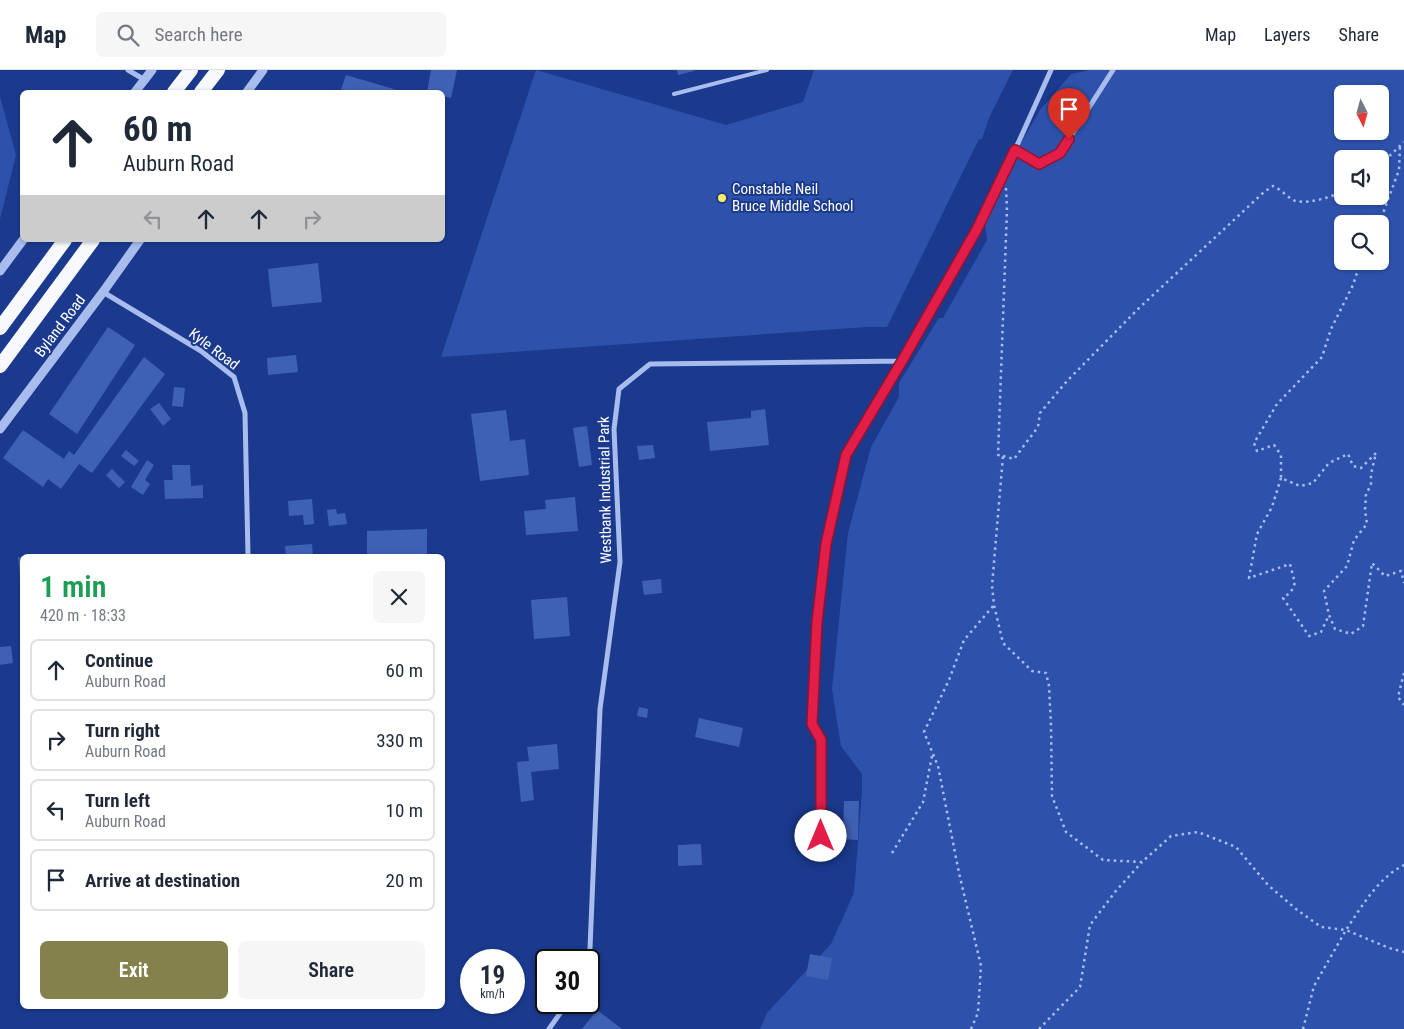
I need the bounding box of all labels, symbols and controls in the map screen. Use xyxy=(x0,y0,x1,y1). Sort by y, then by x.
search box xyxy=(96,12,446,57)
text: Map xyxy=(25,21,66,49)
icon: search xyxy=(114,21,142,49)
text: Search here xyxy=(154,23,243,46)
text: Map xyxy=(1205,24,1236,45)
text: Layers xyxy=(1264,24,1311,45)
text: Share xyxy=(1339,24,1379,45)
north arrow xyxy=(1334,85,1389,140)
map controls xyxy=(1334,85,1389,270)
pin xyxy=(1048,88,1090,139)
icon: arrive xyxy=(1055,95,1083,123)
text: 60 m xyxy=(123,109,192,150)
icon: ahead xyxy=(40,110,105,175)
button: sound xyxy=(1334,150,1389,205)
text: Auburn Road xyxy=(123,151,234,176)
place label: Constable Neil Bruce Middle School xyxy=(732,180,853,215)
marker: Constable Neil Bruce Middle School xyxy=(716,192,728,204)
icon: left xyxy=(139,205,167,233)
icon: ahead xyxy=(192,205,220,233)
icon: ahead xyxy=(245,205,273,233)
icon: right xyxy=(298,205,326,233)
button: search xyxy=(1334,215,1389,270)
street label: Byland Road xyxy=(31,291,89,361)
street label: Kyle Road xyxy=(185,324,243,374)
street label: Westbank Industrial Park xyxy=(595,416,615,564)
text: 1 min xyxy=(40,569,106,604)
button: close xyxy=(373,571,425,623)
text: 420 m · 18:33 xyxy=(40,606,126,625)
text: Continue xyxy=(85,649,153,672)
icon: ahead xyxy=(42,656,70,684)
text: 60 m xyxy=(386,659,423,682)
text: Auburn Road xyxy=(85,672,166,691)
text: Turn right xyxy=(85,719,160,742)
icon: right xyxy=(42,726,70,754)
text: 330 m xyxy=(376,729,423,752)
text: Auburn Road xyxy=(85,742,166,761)
text: Turn left xyxy=(85,789,150,812)
icon: left xyxy=(42,796,70,824)
text: 10 m xyxy=(386,799,423,822)
position arrow xyxy=(794,809,846,861)
text: Auburn Road xyxy=(85,812,166,831)
icon: arrive xyxy=(42,866,70,894)
text: Arrive at destination xyxy=(85,869,240,892)
text: 20 m xyxy=(386,869,423,892)
button: Exit xyxy=(40,941,228,999)
button: Share xyxy=(238,941,425,999)
speed limit sign: 30 xyxy=(535,949,600,1014)
text: 19 xyxy=(480,961,505,990)
text: km/h xyxy=(480,987,505,1001)

